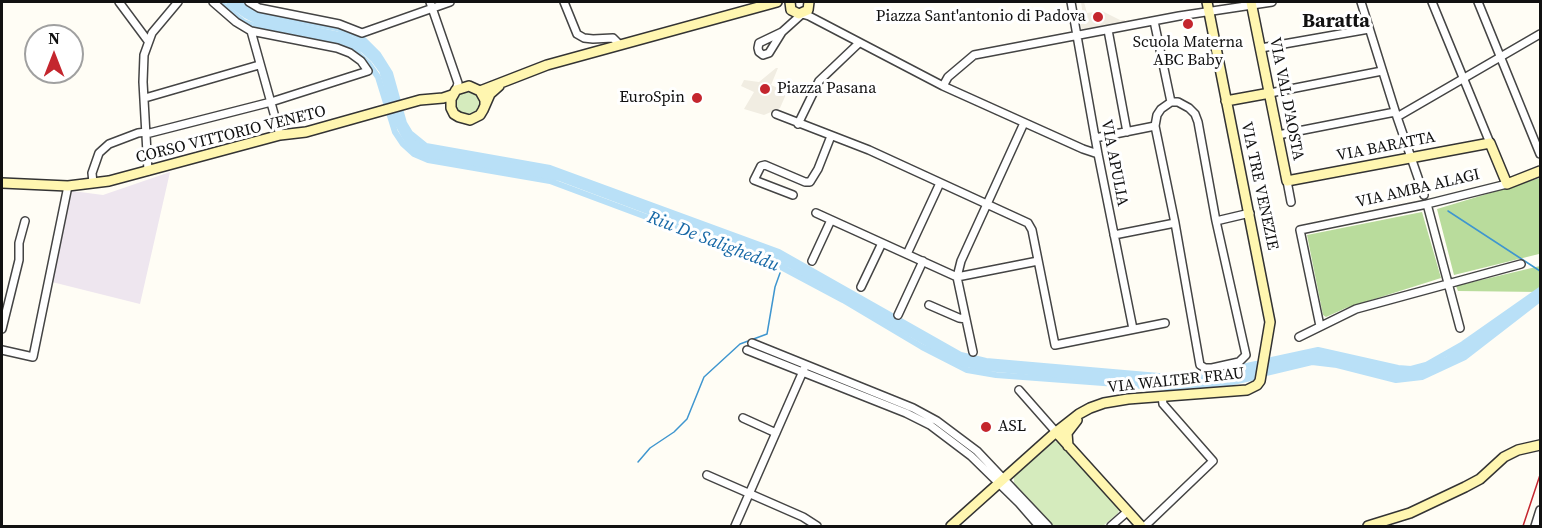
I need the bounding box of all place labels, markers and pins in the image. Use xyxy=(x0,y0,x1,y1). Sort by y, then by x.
place label: Piazza Sant'antonio di Padova xyxy=(876,7,1086,27)
marker: Piazza Sant'antonio di Padova xyxy=(1091,10,1105,24)
marker: Scuola Materna ABC Baby xyxy=(1181,17,1195,31)
place label: Scuola Materna ABC Baby xyxy=(1133,33,1243,71)
place label: Piazza Pasana xyxy=(777,79,876,99)
marker: Piazza Pasana xyxy=(758,82,772,96)
place label: EuroSpin xyxy=(619,88,685,108)
marker: EuroSpin xyxy=(690,91,704,105)
place label: ASL xyxy=(998,417,1026,437)
marker: ASL xyxy=(979,420,993,434)

